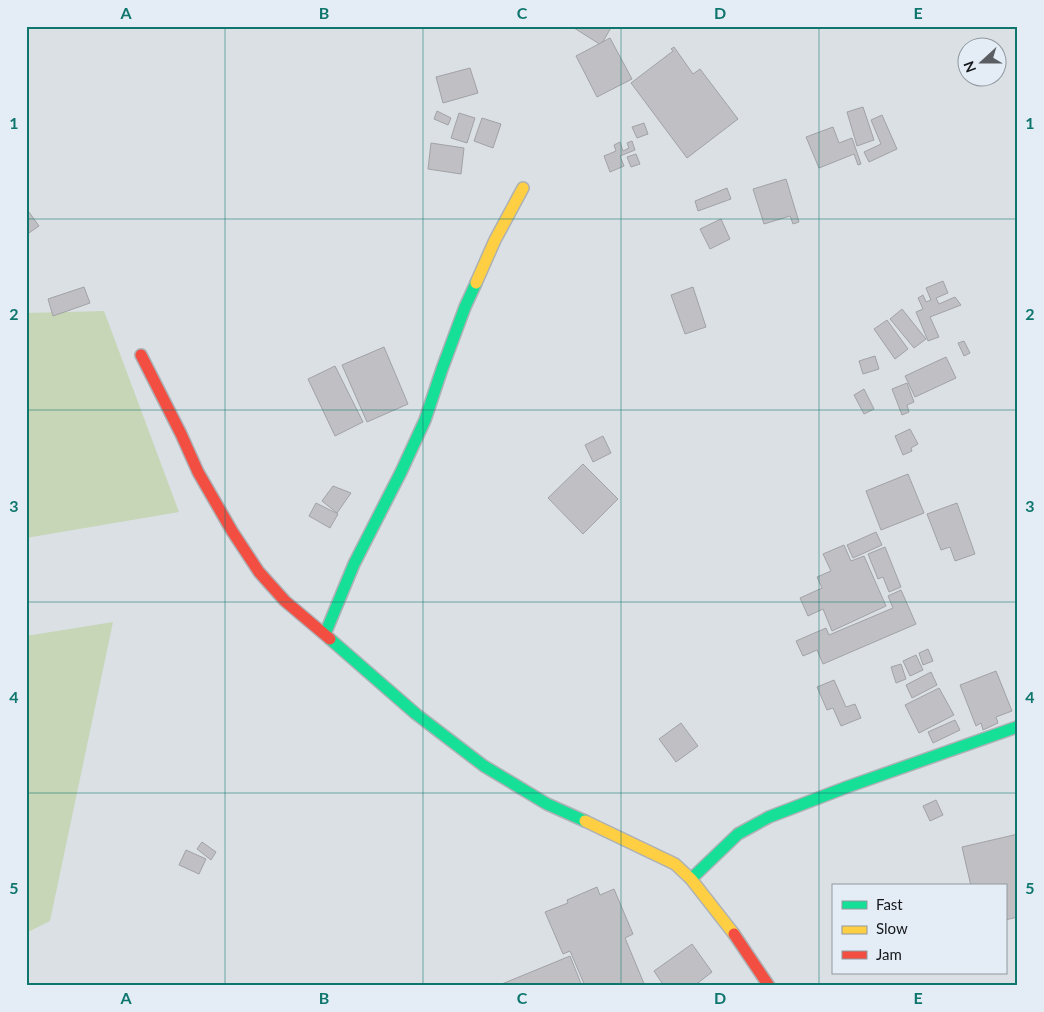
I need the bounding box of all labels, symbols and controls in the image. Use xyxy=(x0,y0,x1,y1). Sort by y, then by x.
text: A xyxy=(119,3,132,22)
text: B xyxy=(319,3,329,22)
text: C xyxy=(517,3,528,22)
text: D xyxy=(714,3,726,22)
text: E xyxy=(913,3,923,22)
north arrow xyxy=(956,38,1006,88)
text: N xyxy=(960,59,979,75)
text: 1 xyxy=(9,113,19,132)
text: 1 xyxy=(1025,113,1035,132)
text: 2 xyxy=(9,304,19,323)
text: 2 xyxy=(1025,304,1035,323)
text: 3 xyxy=(9,496,19,515)
text: 3 xyxy=(1025,496,1035,515)
text: 4 xyxy=(9,687,19,706)
text: 4 xyxy=(1025,687,1035,706)
text: 5 xyxy=(9,878,19,897)
text: 5 xyxy=(1025,878,1035,897)
legend xyxy=(832,884,1006,974)
text: Fast xyxy=(876,895,903,913)
text: Slow xyxy=(876,919,908,937)
text: Jam xyxy=(876,945,902,963)
text: A xyxy=(119,988,132,1007)
text: B xyxy=(319,988,329,1007)
text: C xyxy=(517,988,528,1007)
text: D xyxy=(714,988,726,1007)
text: E xyxy=(913,988,923,1007)

